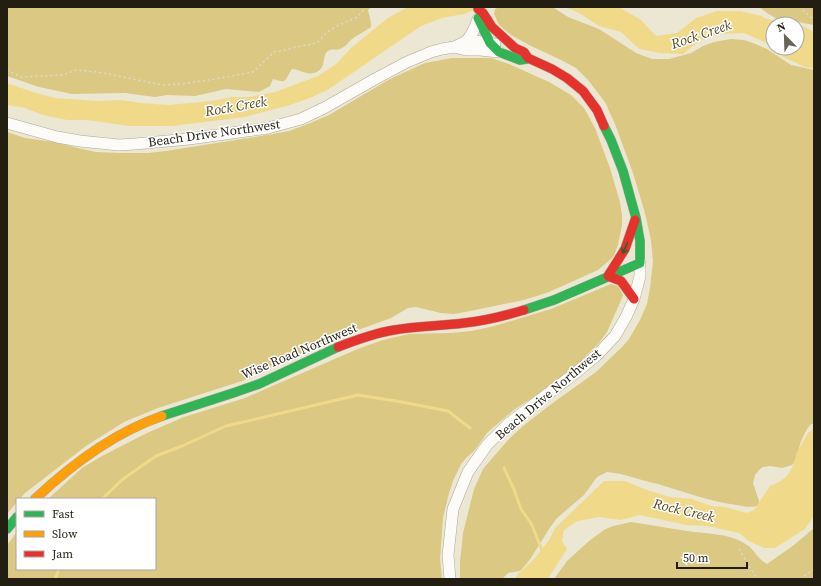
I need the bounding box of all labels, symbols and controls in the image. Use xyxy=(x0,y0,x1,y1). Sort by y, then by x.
water label: Rock Creek xyxy=(667,14,734,54)
north arrow xyxy=(765,16,805,56)
text: N xyxy=(775,19,788,36)
water label: Rock Creek xyxy=(203,91,269,121)
street label: Beach Drive Northwest xyxy=(147,115,282,151)
one-way arrow xyxy=(620,242,628,254)
street label: Wise Road Northwest xyxy=(239,319,360,383)
street label: Beach Drive Northwest xyxy=(492,344,605,443)
water label: Rock Creek xyxy=(650,493,717,527)
legend xyxy=(16,498,156,570)
text: Fast xyxy=(52,506,74,522)
text: Slow xyxy=(52,526,78,542)
scale bar xyxy=(677,544,747,570)
text: Jam xyxy=(51,546,73,562)
text: 50 m xyxy=(683,550,709,566)

